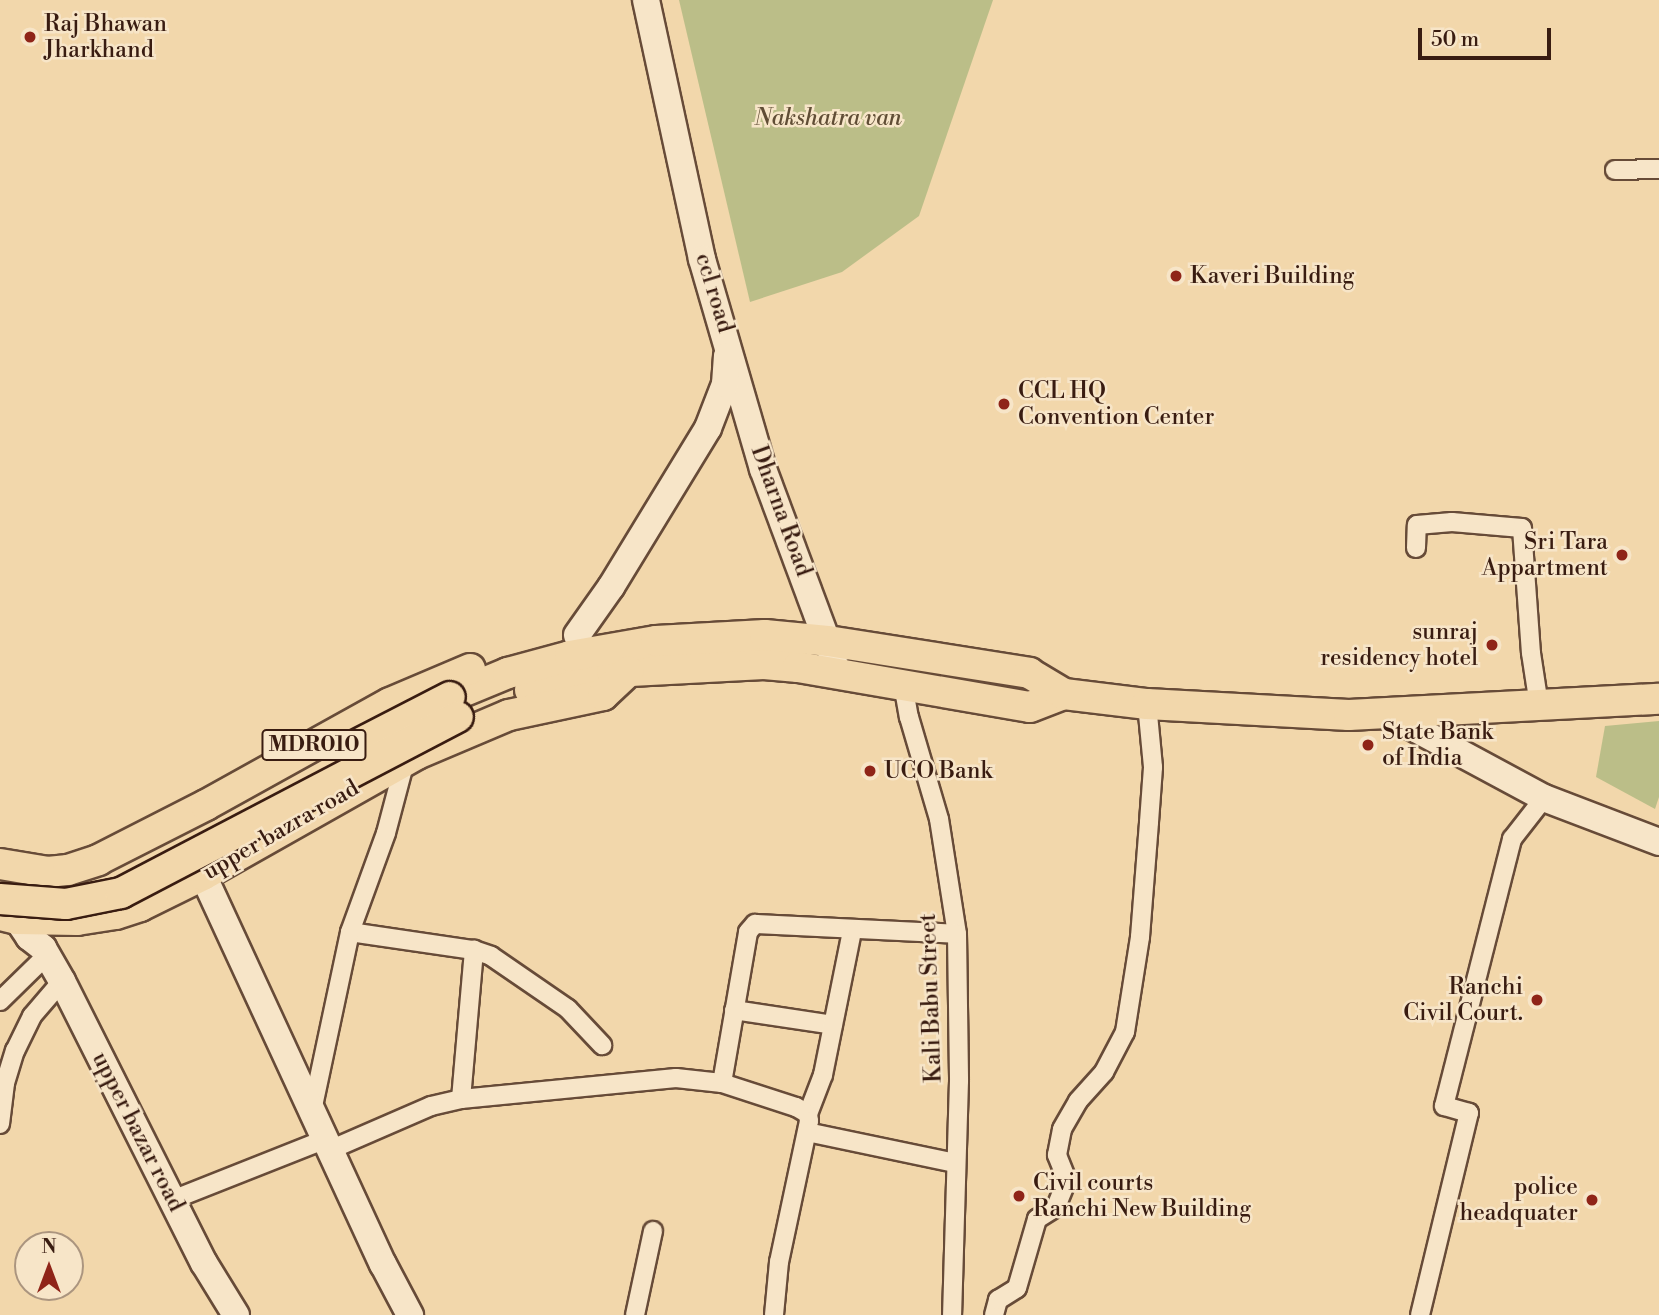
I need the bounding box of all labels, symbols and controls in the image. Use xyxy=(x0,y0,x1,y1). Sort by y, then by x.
place label: Raj Bhawan Jharkhand xyxy=(44,10,167,64)
scale bar xyxy=(1421,14,1554,58)
text: 50 m xyxy=(1431,27,1479,53)
marker: Raj Bhawan Jharkhand xyxy=(22,29,38,45)
park label: Nakshatra van xyxy=(754,104,902,132)
street label: ccl road xyxy=(689,250,739,336)
place label: Kaveri Building xyxy=(1190,262,1355,290)
marker: Kaveri Building xyxy=(1168,268,1184,284)
place label: CCL HQ Convention Center xyxy=(1018,377,1214,431)
marker: CCL HQ Convention Center xyxy=(996,396,1012,412)
street label: Dharna Road xyxy=(745,442,817,580)
place label: Sri Tara Appartment xyxy=(1482,528,1608,582)
marker: Sri Tara Appartment xyxy=(1614,547,1630,563)
place label: sunraj residency hotel xyxy=(1320,618,1478,672)
marker: sunraj residency hotel xyxy=(1484,637,1500,653)
place label: State Bank of India xyxy=(1382,718,1493,772)
road number: MDR010 xyxy=(260,728,368,762)
marker: State Bank of India xyxy=(1360,737,1376,753)
place label: UCO Bank xyxy=(884,757,992,785)
marker: UCO Bank xyxy=(862,763,878,779)
street label: upper bazra road xyxy=(198,774,364,886)
street label: Kali Babu Street xyxy=(914,913,948,1083)
place label: Ranchi Civil Court. xyxy=(1403,973,1523,1027)
marker: Ranchi Civil Court. xyxy=(1529,992,1545,1008)
street label: upper bazar road xyxy=(86,1048,190,1216)
place label: Civil courts Ranchi New Building xyxy=(1033,1169,1251,1223)
place label: police headquater xyxy=(1460,1173,1578,1227)
marker: Civil courts Ranchi New Building xyxy=(1011,1188,1027,1204)
marker: police headquater xyxy=(1584,1192,1600,1208)
north arrow xyxy=(14,1231,84,1301)
text: N xyxy=(41,1235,57,1259)

